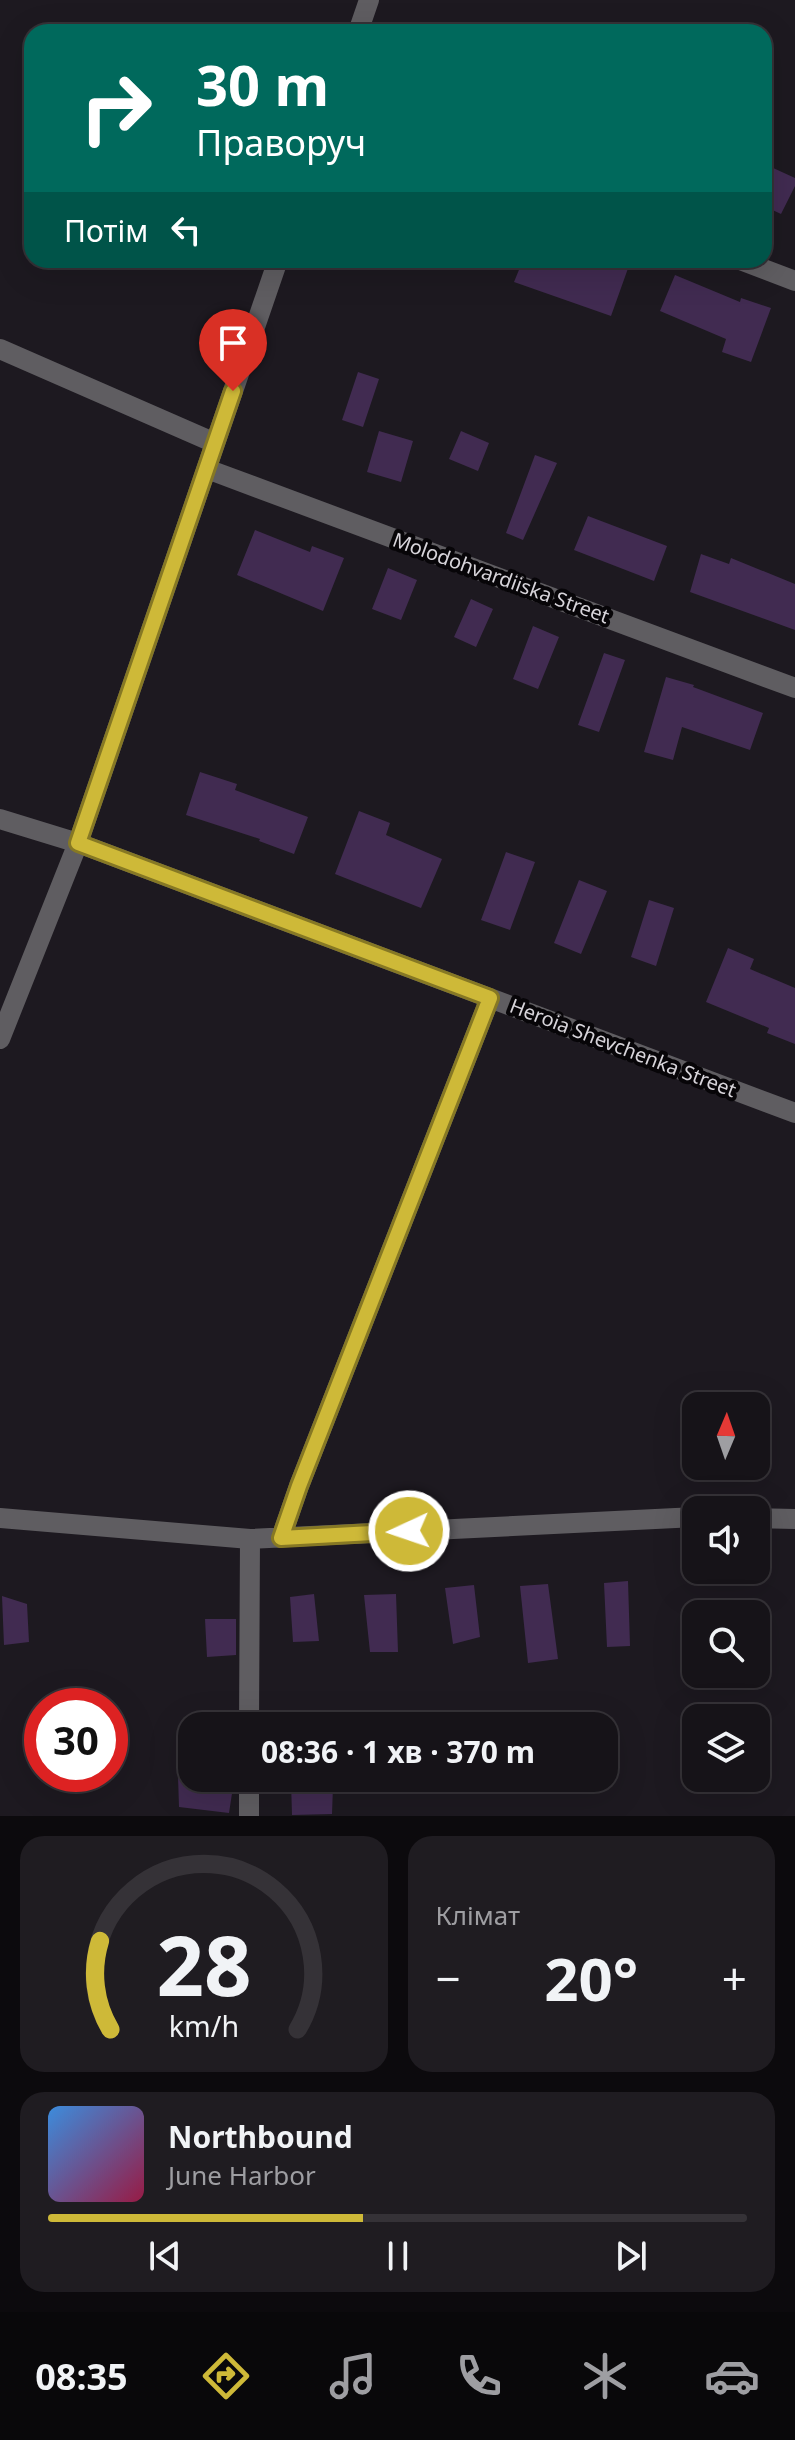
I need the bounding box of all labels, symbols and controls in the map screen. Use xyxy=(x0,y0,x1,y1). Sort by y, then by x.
text: 30 m xyxy=(196,46,329,122)
icon: right xyxy=(64,56,168,160)
text: Праворуч xyxy=(196,118,366,167)
icon: left xyxy=(164,208,208,252)
text: Потім xyxy=(64,210,148,251)
pin xyxy=(199,309,267,391)
icon: arrive xyxy=(211,321,255,365)
street label: Molodohvardiiska Street xyxy=(389,526,613,629)
street label: Heroia Shevchenka Street xyxy=(506,992,740,1103)
north arrow xyxy=(682,1392,770,1480)
map controls xyxy=(682,1392,770,1792)
position arrow xyxy=(367,1489,451,1573)
button: sound xyxy=(682,1496,770,1584)
button: search xyxy=(682,1600,770,1688)
speed limit sign: 30 xyxy=(24,1688,128,1792)
button: layers xyxy=(682,1704,770,1792)
text: 08:36 · 1 хв · 370 m xyxy=(261,1731,535,1772)
text: Клімат xyxy=(436,1897,520,1933)
text: 28 xyxy=(156,1907,251,2020)
text: 20° xyxy=(544,1937,638,2019)
text: − xyxy=(436,1948,461,2008)
text: + xyxy=(722,1948,747,2008)
text: km/h xyxy=(169,2006,239,2045)
text: Northbound xyxy=(168,2116,353,2157)
text: June Harbor xyxy=(168,2157,316,2193)
icon: previous xyxy=(143,2234,187,2278)
icon: pause xyxy=(376,2234,420,2278)
icon: next xyxy=(609,2234,653,2278)
icon: directions xyxy=(198,2348,254,2404)
icon: music xyxy=(325,2348,381,2404)
icon: phone xyxy=(451,2348,507,2404)
icon: climate xyxy=(577,2348,633,2404)
icon: car xyxy=(704,2348,760,2404)
text: 08:35 xyxy=(35,2352,128,2401)

